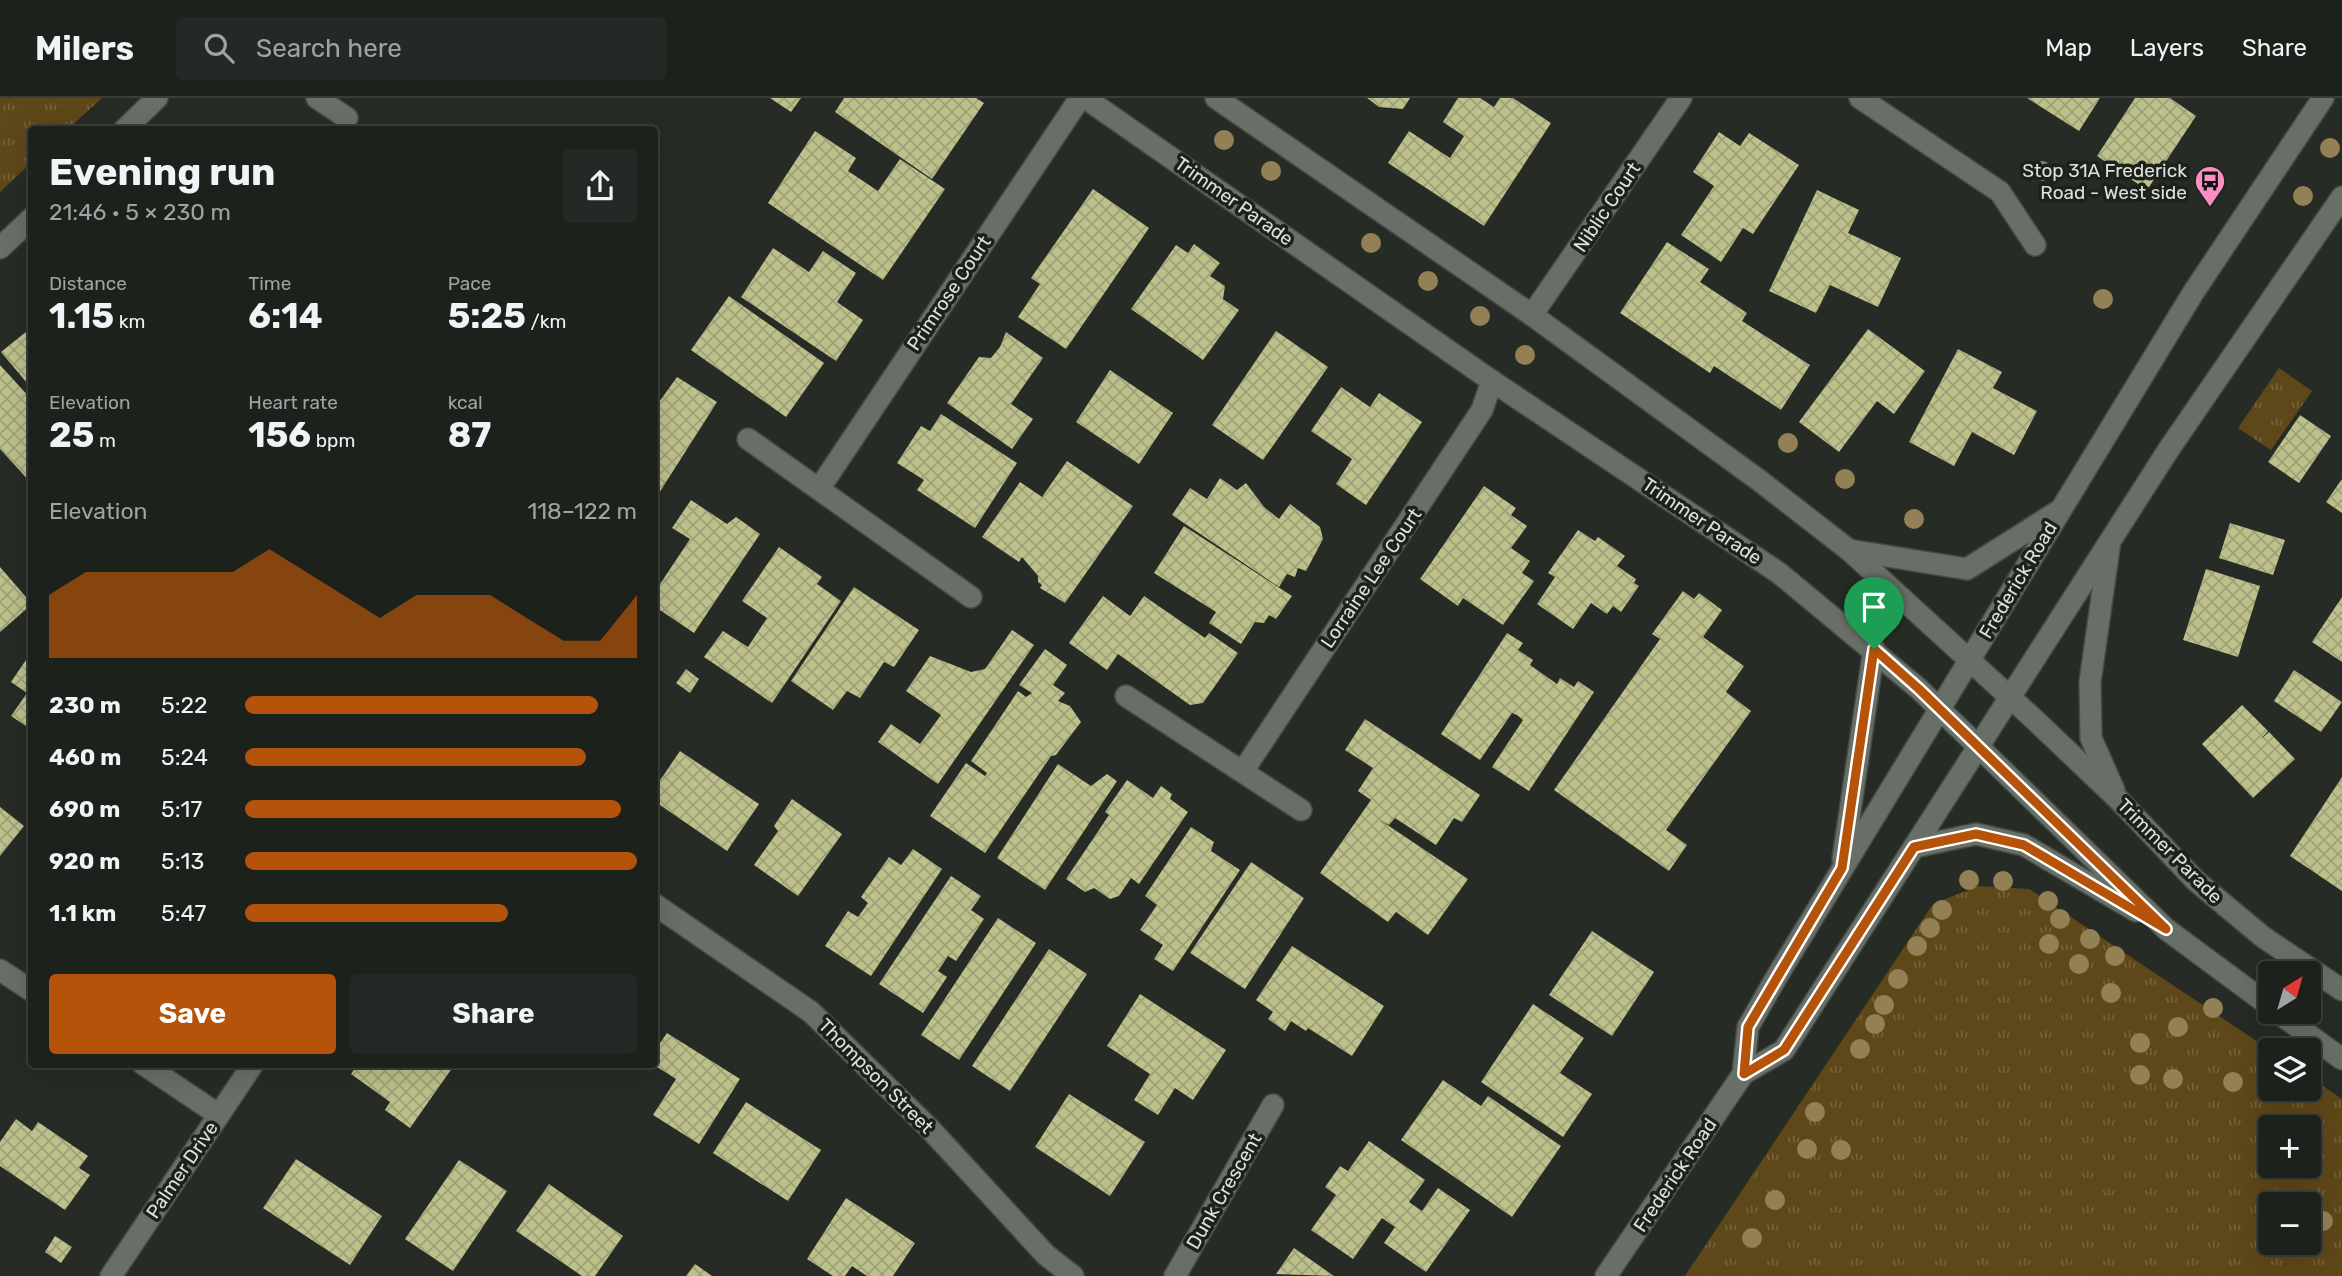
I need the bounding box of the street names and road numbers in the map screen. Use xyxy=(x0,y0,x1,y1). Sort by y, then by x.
street label: Trimmer Parade xyxy=(1170,152,1298,250)
street label: Niblic Court xyxy=(1569,157,1646,256)
street label: Primrose Court xyxy=(902,231,996,355)
street label: Trimmer Parade xyxy=(1638,473,1766,569)
street label: Lorraine Lee Court xyxy=(1316,503,1427,652)
street label: Frederick Road xyxy=(1974,517,2062,643)
street label: Trimmer Parade xyxy=(2113,794,2227,908)
street label: Thompson Street xyxy=(814,1014,939,1139)
street label: Frederick Road xyxy=(1629,1114,1721,1236)
street label: Palmer Drive xyxy=(141,1117,223,1223)
street label: Dunk Crescent xyxy=(1181,1128,1267,1253)

